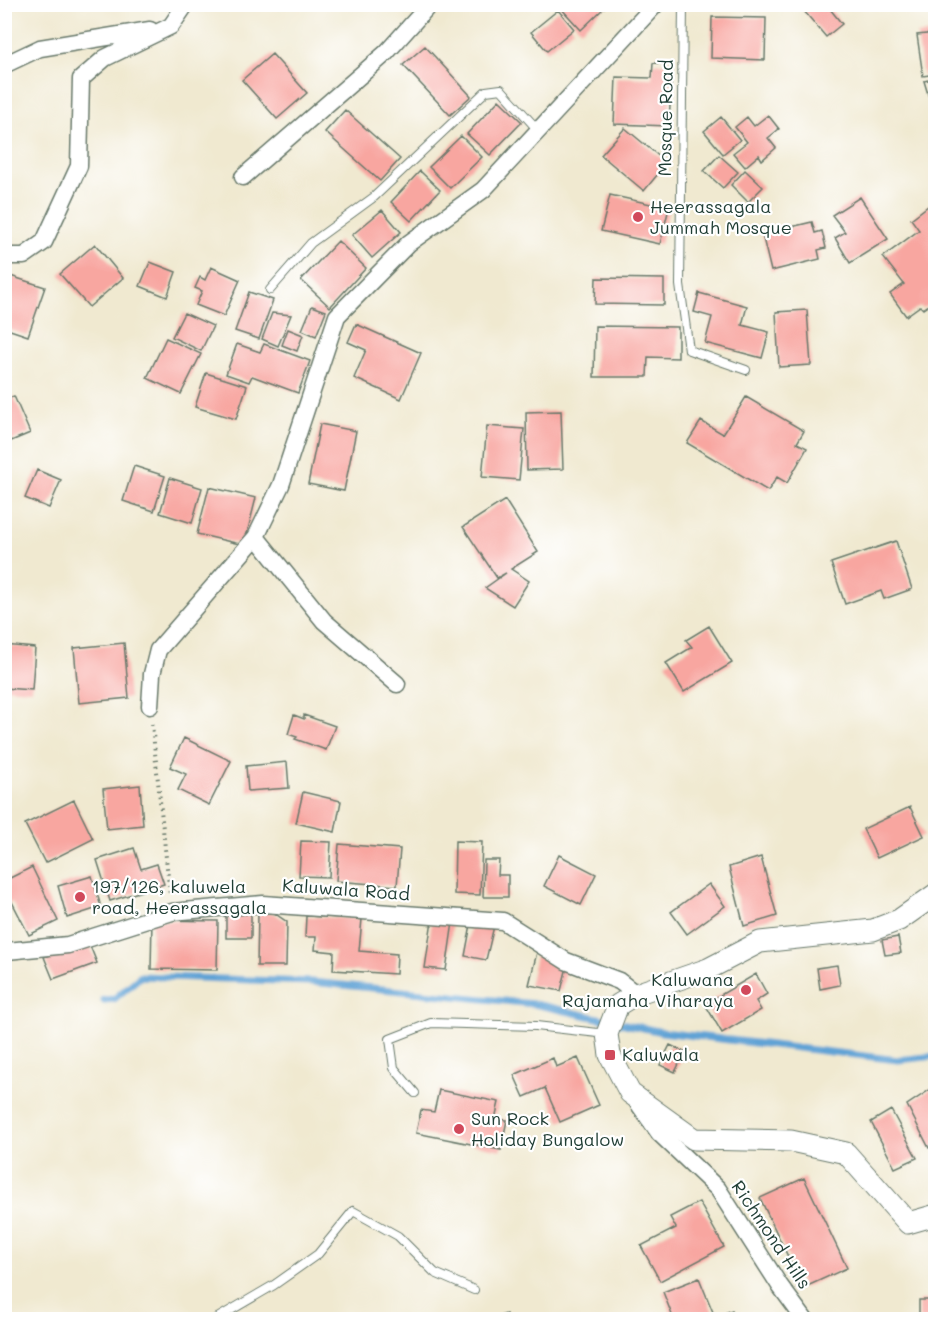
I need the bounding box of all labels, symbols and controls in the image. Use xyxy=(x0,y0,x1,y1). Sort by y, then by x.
street label: Mosque Road xyxy=(652,59,678,177)
place label: Heerassagala Jummah Mosque xyxy=(650,194,792,239)
marker: Heerassagala Jummah Mosque xyxy=(631,210,645,224)
street label: Kaluwala Road xyxy=(281,873,411,905)
place label: 197/126, kaluwela road, Heerassagala xyxy=(92,874,267,919)
marker: 197/126, kaluwela road, Heerassagala xyxy=(73,890,87,904)
place label: Kaluwana Rajamaha Viharaya xyxy=(562,967,734,1012)
marker: Kaluwana Rajamaha Viharaya xyxy=(739,983,753,997)
place label: Kaluwala xyxy=(622,1042,699,1066)
marker: Kaluwala xyxy=(603,1048,617,1062)
place label: Sun Rock Holiday Bungalow xyxy=(471,1106,624,1151)
marker: Sun Rock Holiday Bungalow xyxy=(452,1122,466,1136)
street label: Richmond Hills xyxy=(727,1175,817,1293)

